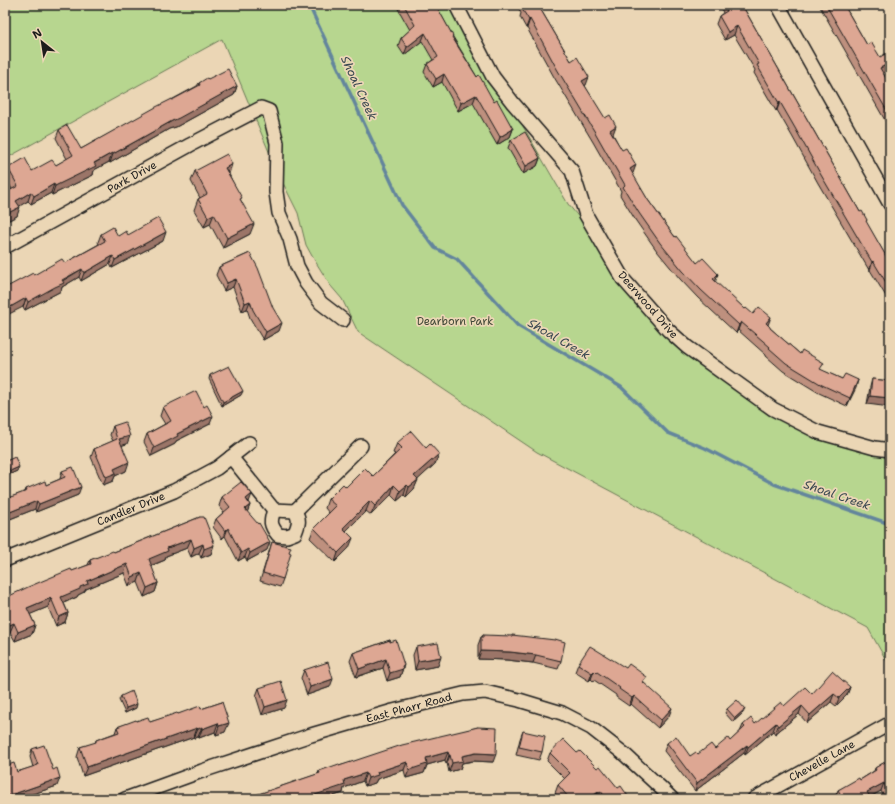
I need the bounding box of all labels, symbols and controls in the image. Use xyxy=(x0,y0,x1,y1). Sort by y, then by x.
north arrow xyxy=(22,22,62,62)
text: N xyxy=(30,25,45,42)
water label: Shoal Creek xyxy=(337,53,381,123)
street label: Park Drive xyxy=(105,157,159,197)
street label: Deerwood Drive xyxy=(614,268,682,342)
park label: Dearborn Park xyxy=(417,314,493,329)
water label: Shoal Creek xyxy=(525,315,593,363)
water label: Shoal Creek xyxy=(802,476,872,514)
street label: Candler Drive xyxy=(95,489,167,529)
street label: East Pharr Road xyxy=(364,689,454,727)
street label: Chevelle Lane xyxy=(786,737,858,785)

